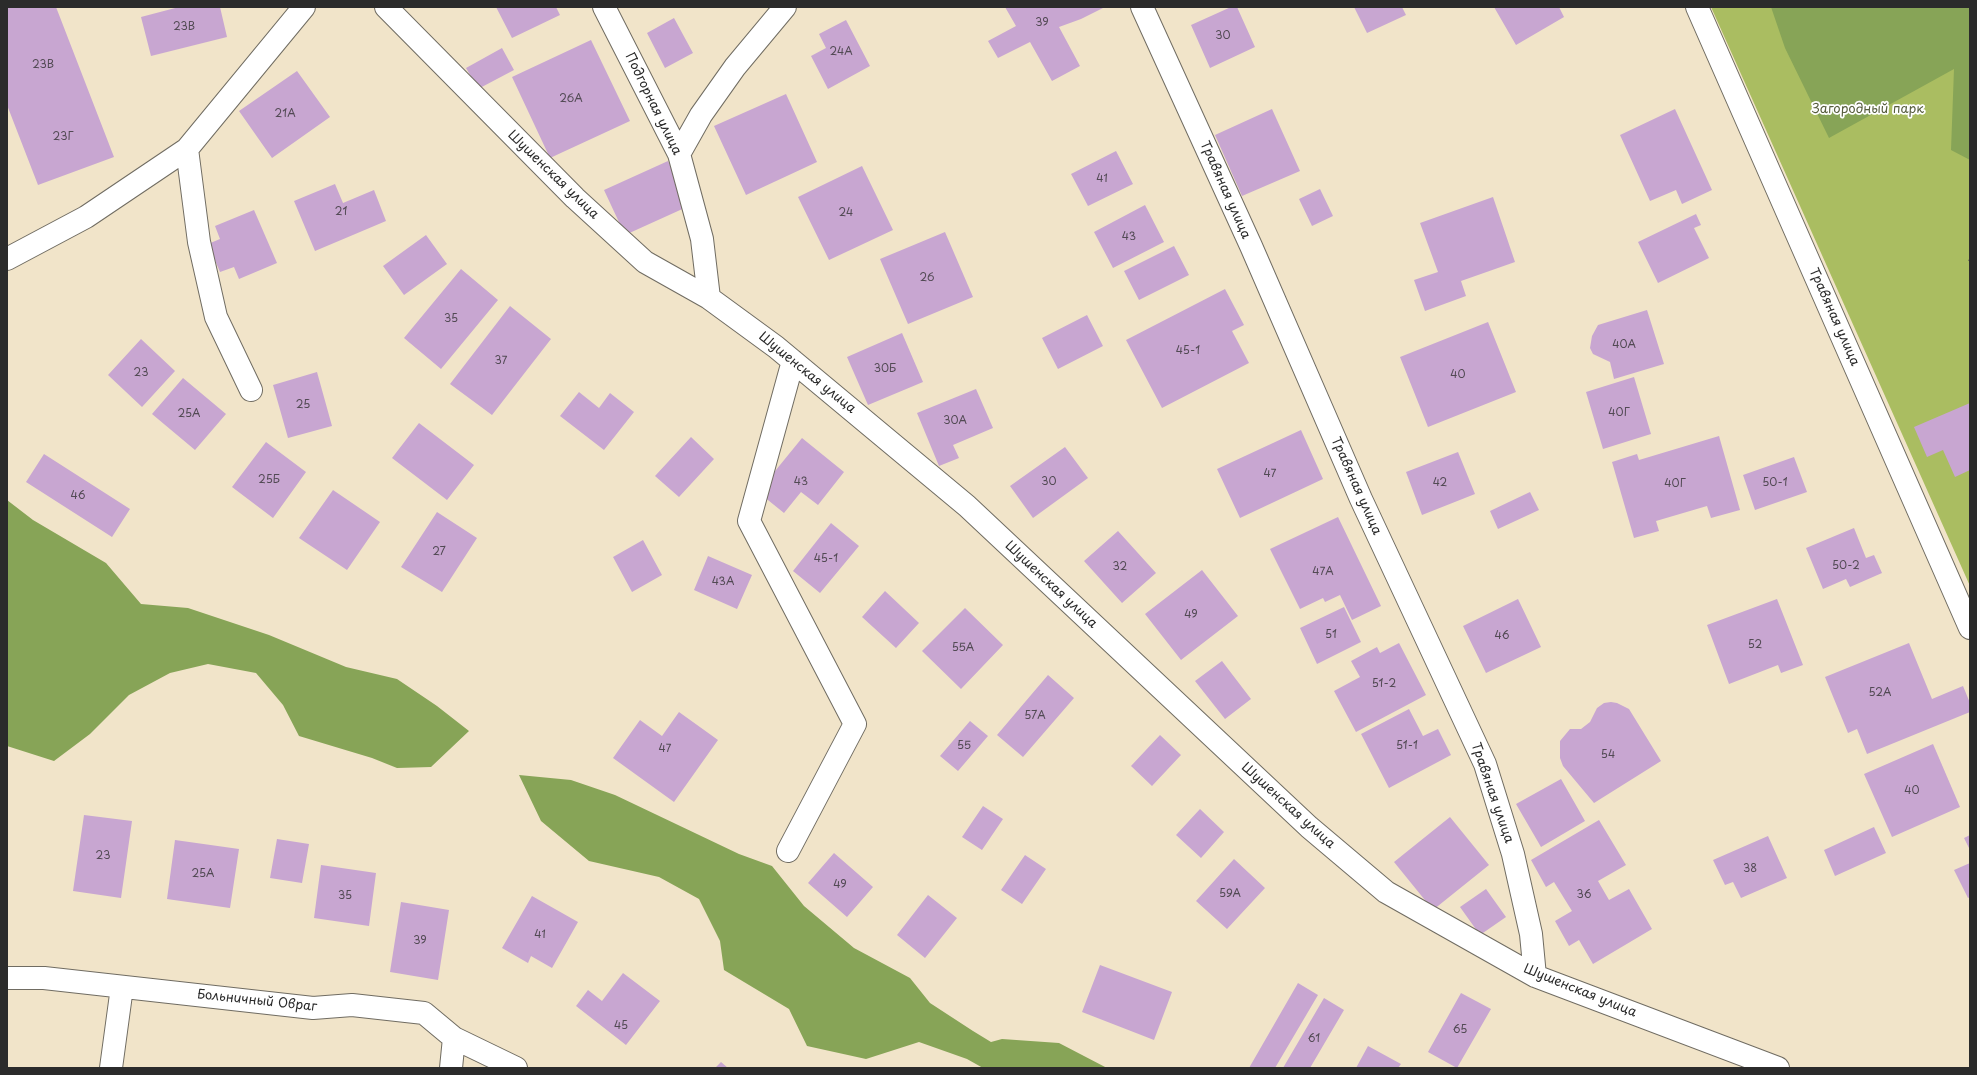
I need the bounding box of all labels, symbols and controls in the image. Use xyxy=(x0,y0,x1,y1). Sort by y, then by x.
house number: 39 xyxy=(1035,16,1049,30)
house number: 23В xyxy=(173,20,195,34)
house number: 30 xyxy=(1215,29,1231,43)
house number: 24А xyxy=(829,45,853,59)
street label: Подгорная улица xyxy=(621,50,685,158)
house number: 23В xyxy=(32,58,54,72)
house number: 26А xyxy=(559,92,583,106)
park label: Загородный парк xyxy=(1812,101,1924,117)
house number: 21А xyxy=(274,107,296,121)
street label: Шушенская улица xyxy=(504,128,602,222)
house number: 23Г xyxy=(53,130,73,144)
street label: Травяная улица xyxy=(1196,139,1254,241)
house number: 41 xyxy=(1096,172,1108,186)
house number: 21 xyxy=(335,205,347,219)
house number: 24 xyxy=(839,206,853,220)
house number: 43 xyxy=(1122,230,1136,244)
street label: Травяная улица xyxy=(1805,266,1863,368)
house number: 26 xyxy=(919,271,935,285)
house number: 35 xyxy=(444,312,458,326)
street label: Шушенская улица xyxy=(755,329,859,417)
house number: 40А xyxy=(1612,338,1636,352)
house number: 45-1 xyxy=(1176,344,1200,358)
house number: 37 xyxy=(495,354,507,368)
house number: 30Б xyxy=(874,362,896,376)
house number: 23 xyxy=(134,366,148,380)
house number: 40 xyxy=(1450,368,1466,382)
house number: 25 xyxy=(296,398,310,412)
house number: 40Г xyxy=(1608,406,1630,420)
house number: 25А xyxy=(177,407,201,421)
house number: 30А xyxy=(943,414,967,428)
street label: Травяная улица xyxy=(1327,435,1385,537)
house number: 47 xyxy=(1264,467,1276,481)
house number: 25Б xyxy=(258,473,280,487)
house number: 43 xyxy=(794,475,808,489)
house number: 30 xyxy=(1041,475,1057,489)
house number: 42 xyxy=(1433,476,1447,490)
house number: 50-1 xyxy=(1762,476,1788,490)
house number: 40Г xyxy=(1664,477,1686,491)
house number: 46 xyxy=(71,489,85,503)
street label: Шушенская улица xyxy=(1002,538,1100,632)
house number: 27 xyxy=(432,545,446,559)
house number: 45-1 xyxy=(814,552,838,566)
house number: 50-2 xyxy=(1832,559,1860,573)
house number: 32 xyxy=(1113,560,1127,574)
house number: 47А xyxy=(1312,565,1334,579)
house number: 43А xyxy=(712,575,734,589)
house number: 49 xyxy=(1184,608,1198,622)
house number: 51 xyxy=(1325,628,1337,642)
house number: 46 xyxy=(1495,629,1509,643)
house number: 52 xyxy=(1748,638,1762,652)
house number: 55А xyxy=(952,641,974,655)
house number: 51-2 xyxy=(1372,677,1396,691)
house number: 52А xyxy=(1869,686,1891,700)
house number: 57А xyxy=(1024,709,1046,723)
house number: 55 xyxy=(957,739,971,753)
house number: 51-1 xyxy=(1396,739,1418,753)
street label: Травяная улица xyxy=(1467,741,1517,845)
house number: 47 xyxy=(659,742,671,756)
house number: 54 xyxy=(1601,748,1615,762)
street label: Шушенская улица xyxy=(1238,760,1338,852)
house number: 40 xyxy=(1904,784,1920,798)
house number: 23 xyxy=(96,849,110,863)
house number: 38 xyxy=(1743,862,1757,876)
house number: 25А xyxy=(191,867,215,881)
house number: 49 xyxy=(833,878,847,892)
house number: 59А xyxy=(1219,887,1241,901)
house number: 36 xyxy=(1577,888,1591,902)
house number: 35 xyxy=(338,889,352,903)
house number: 41 xyxy=(534,928,546,942)
house number: 39 xyxy=(413,934,427,948)
street label: Шушенская улица xyxy=(1521,961,1639,1021)
street label: Больничный Овраг xyxy=(196,987,318,1015)
house number: 45 xyxy=(614,1019,628,1033)
house number: 65 xyxy=(1453,1023,1467,1037)
house number: 61 xyxy=(1308,1032,1320,1046)

